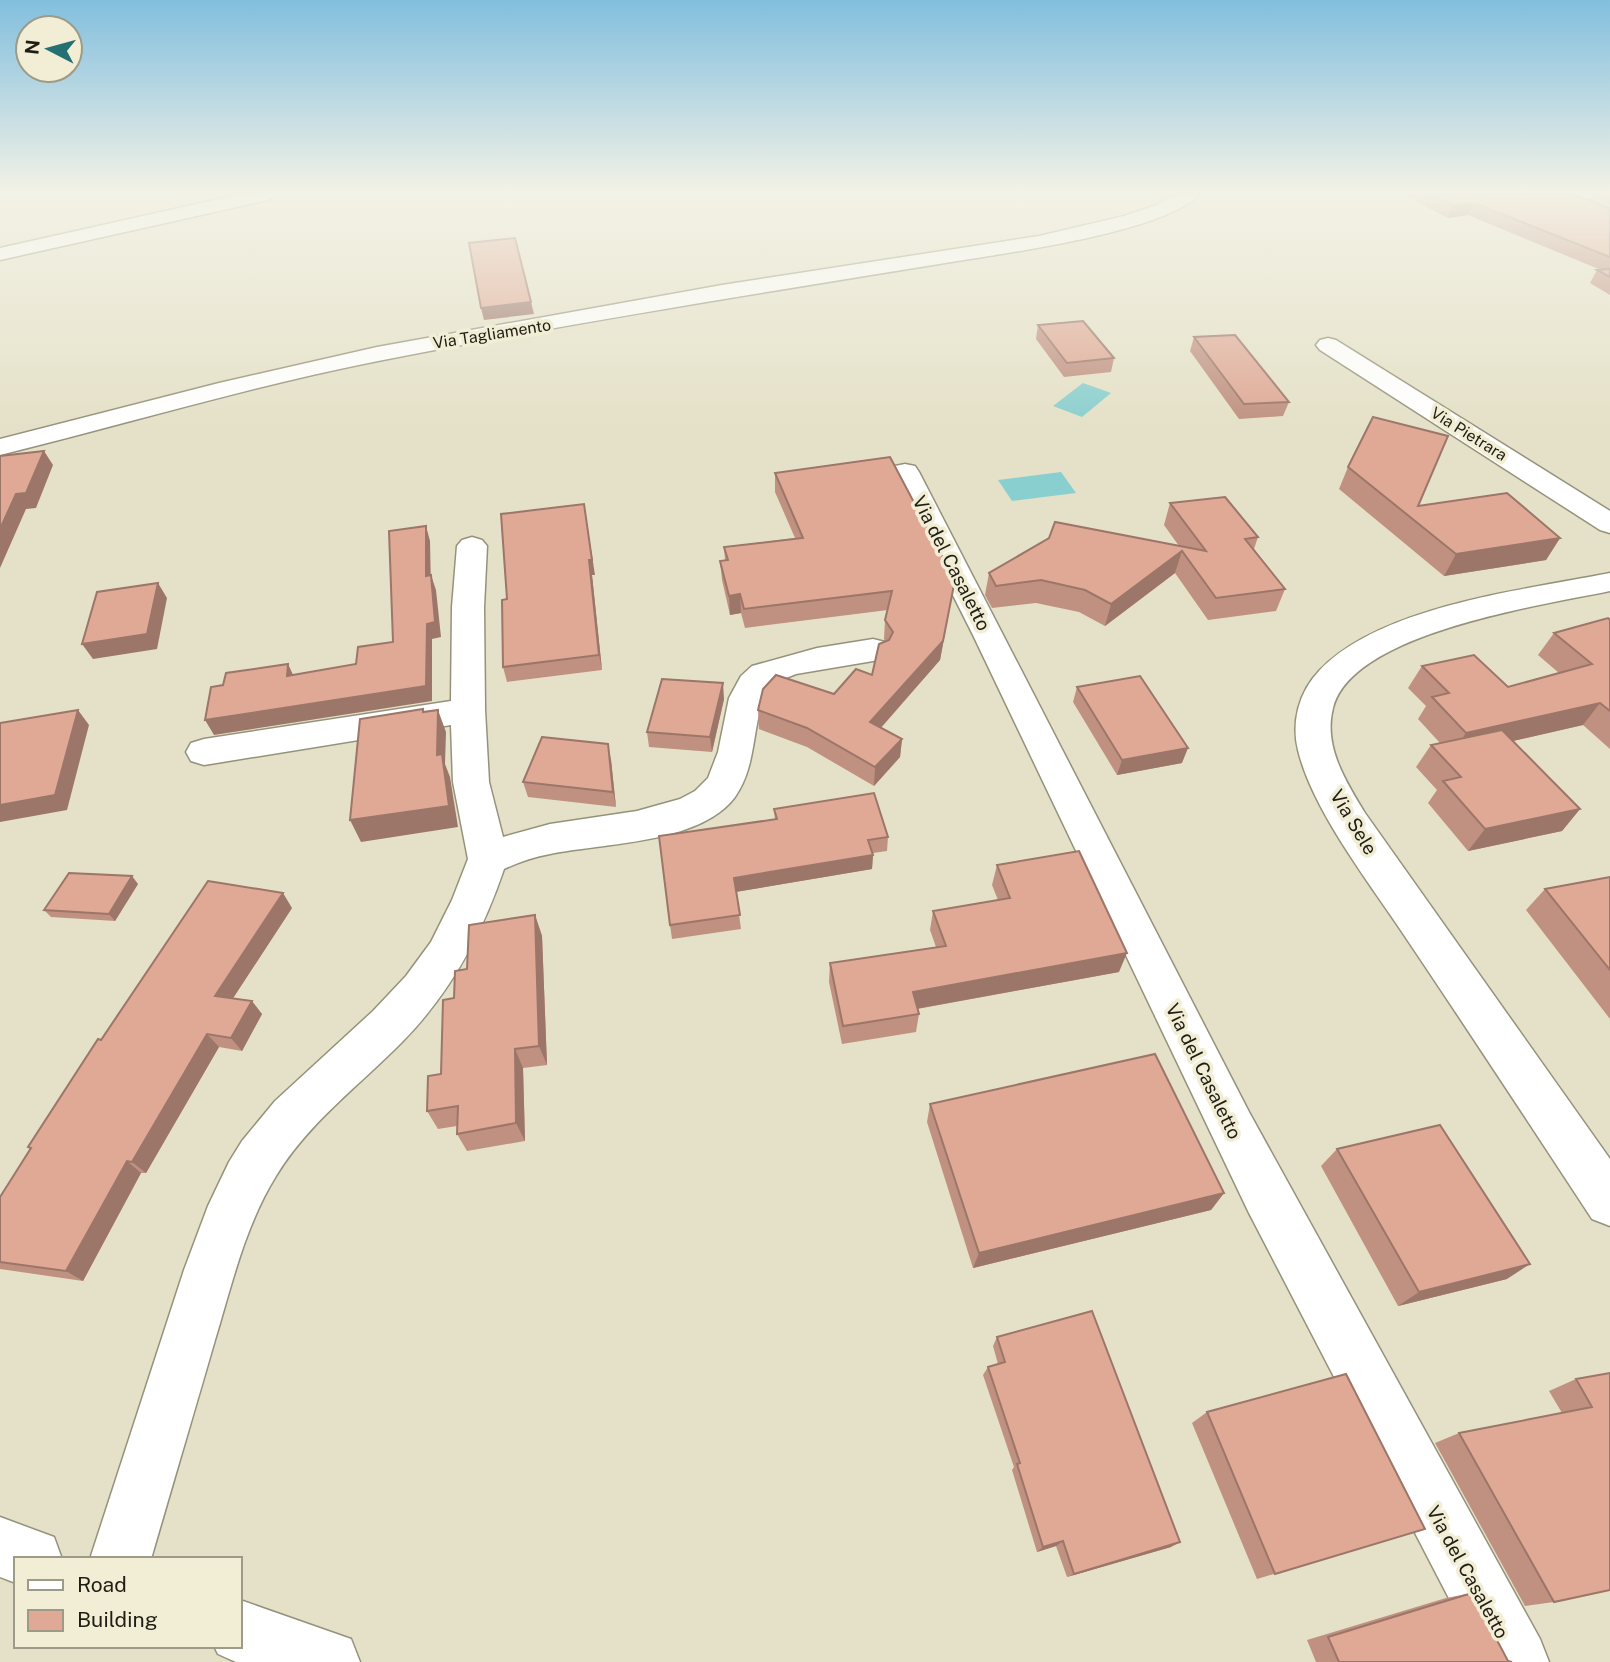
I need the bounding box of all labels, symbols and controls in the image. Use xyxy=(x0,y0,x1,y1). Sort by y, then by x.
north arrow xyxy=(14,14,84,84)
text: N xyxy=(20,39,44,56)
street label: Via Tagliamento xyxy=(432,315,552,353)
street label: Via Pietrara xyxy=(1427,403,1511,465)
street label: Via del Casaletto xyxy=(909,492,995,634)
street label: Via Sele xyxy=(1326,785,1382,859)
street label: Via del Casaletto xyxy=(1162,1000,1246,1142)
street label: Via del Casaletto xyxy=(1422,1502,1514,1642)
legend xyxy=(14,1557,242,1648)
text: Road xyxy=(77,1572,127,1597)
text: Building xyxy=(77,1607,158,1632)

